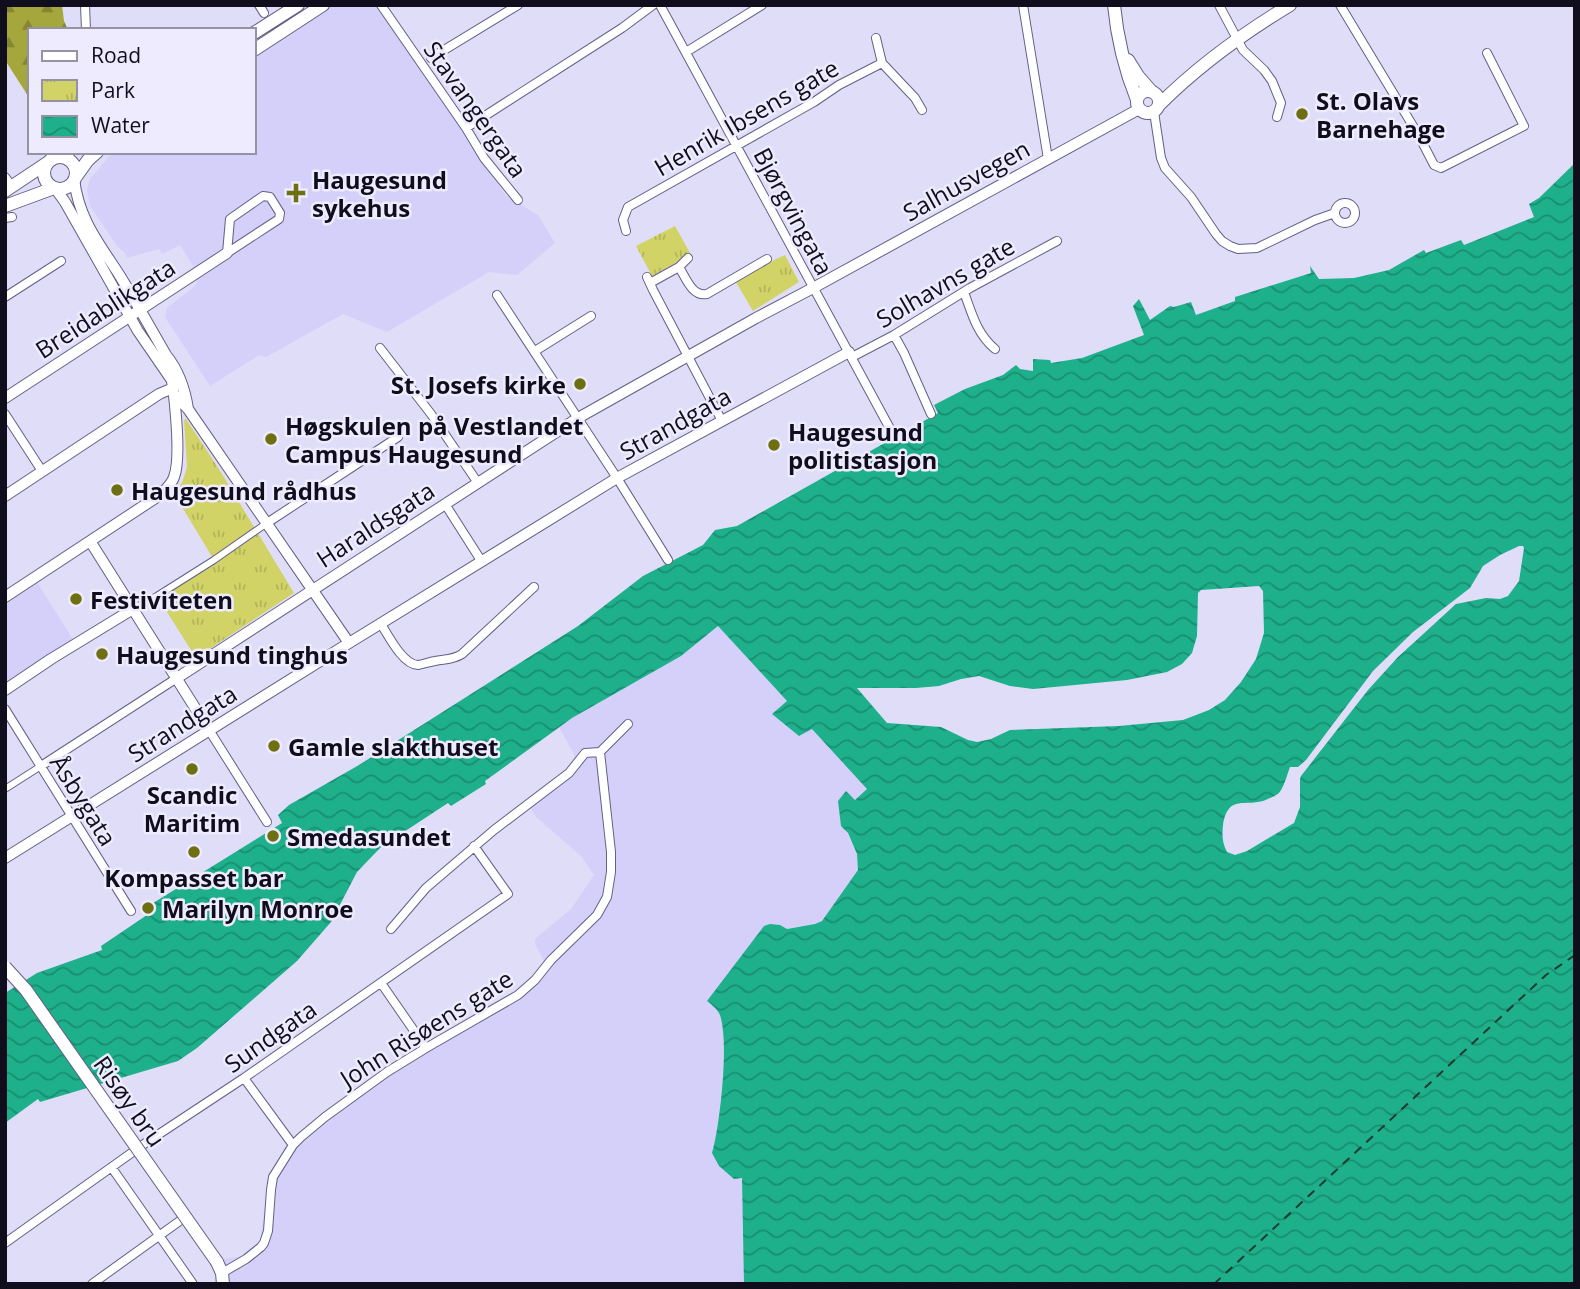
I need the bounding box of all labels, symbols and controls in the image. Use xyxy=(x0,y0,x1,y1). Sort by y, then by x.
legend xyxy=(28,28,256,154)
street label: Stavangergata xyxy=(417,34,535,184)
text: Road xyxy=(91,41,141,69)
street label: Henrik Ibsens gate xyxy=(648,51,844,183)
text: Park xyxy=(91,76,135,104)
place label: St. Olavs Barnehage xyxy=(1316,84,1445,145)
marker: St. Olavs Barnehage xyxy=(1294,106,1310,122)
text: Water xyxy=(91,111,150,139)
street label: Salhusvegen xyxy=(897,132,1035,228)
street label: Bjørgvingata xyxy=(747,142,841,280)
place label: Haugesund sykehus xyxy=(312,163,447,224)
marker: Haugesund sykehus xyxy=(286,183,306,203)
street label: Solhavns gate xyxy=(870,229,1020,335)
street label: Breidablikgata xyxy=(29,250,181,366)
place label: St. Josefs kirke xyxy=(391,368,566,401)
marker: St. Josefs kirke xyxy=(572,376,588,392)
street label: Strandgata xyxy=(613,379,737,467)
place label: Høgskulen på Vestlandet Campus Haugesund xyxy=(285,409,583,470)
place label: Haugesund politistasjon xyxy=(788,415,937,476)
marker: Høgskulen på Vestlandet Campus Haugesund xyxy=(263,431,279,447)
marker: Haugesund politistasjon xyxy=(766,437,782,453)
place label: Haugesund rådhus xyxy=(131,474,356,507)
street label: Haraldsgata xyxy=(310,474,440,574)
marker: Haugesund rådhus xyxy=(109,482,125,498)
place label: Festiviteten xyxy=(90,583,233,616)
marker: Festiviteten xyxy=(68,591,84,607)
place label: Haugesund tinghus xyxy=(116,638,348,671)
marker: Haugesund tinghus xyxy=(94,646,110,662)
street label: Strandgata xyxy=(121,677,243,769)
place label: Gamle slakthuset xyxy=(288,730,498,763)
marker: Gamle slakthuset xyxy=(266,738,282,754)
street label: Åsbygata xyxy=(43,748,125,852)
marker: Scandic Maritim xyxy=(184,761,200,777)
place label: Scandic Maritim xyxy=(144,778,240,839)
place label: Smedasundet xyxy=(287,820,451,853)
marker: Smedasundet xyxy=(265,828,281,844)
marker: Kompasset bar xyxy=(186,844,202,860)
place label: Kompasset bar xyxy=(104,861,284,894)
place label: Marilyn Monroe xyxy=(162,892,354,925)
marker: Marilyn Monroe xyxy=(140,900,156,916)
street label: John Risøens gate xyxy=(332,962,519,1095)
street label: Sundgata xyxy=(217,992,323,1080)
street label: Risøy bru xyxy=(87,1049,173,1153)

